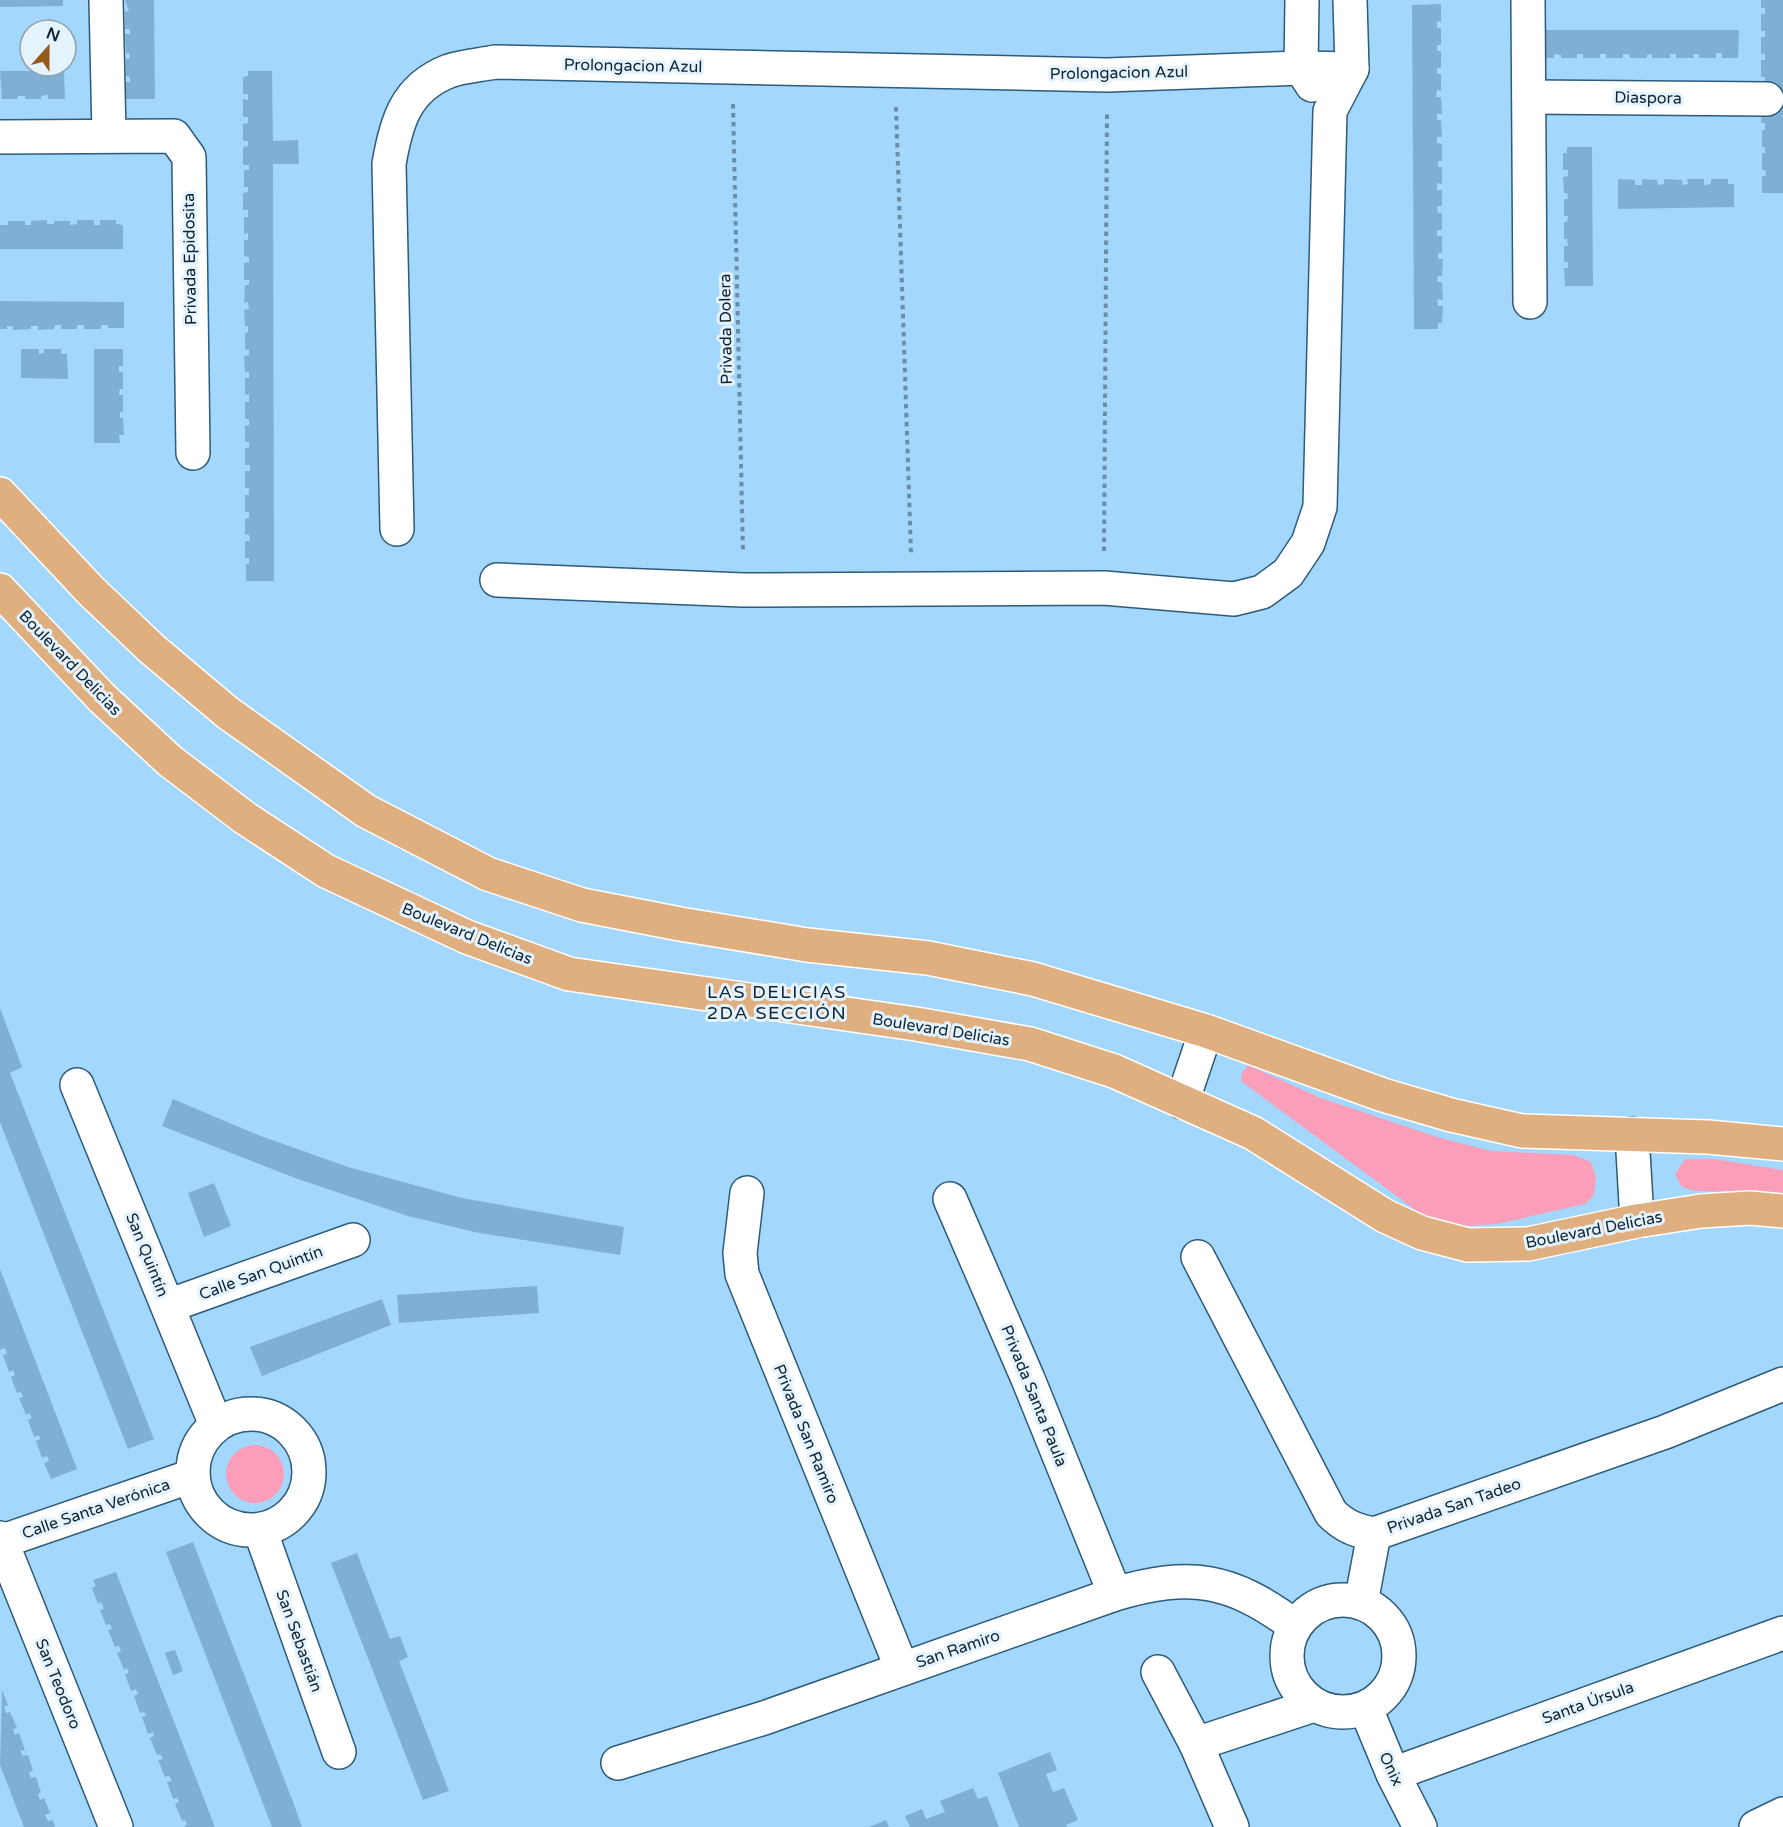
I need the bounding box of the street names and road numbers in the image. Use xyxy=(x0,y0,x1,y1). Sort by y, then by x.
street label: Prolongacion Azul xyxy=(564,55,702,77)
street label: Prolongacion Azul xyxy=(1050,62,1188,84)
street label: Diaspora xyxy=(1614,87,1682,109)
street label: Privada Epidosita xyxy=(179,193,201,325)
street label: Privada Dolera xyxy=(715,273,737,385)
street label: Boulevard Delicias xyxy=(15,606,125,720)
street label: Boulevard Delicias xyxy=(399,899,535,969)
street label: Boulevard Delicias xyxy=(871,1009,1011,1051)
street label: Boulevard Delicias xyxy=(1524,1207,1664,1253)
street label: San Quintín xyxy=(121,1210,173,1300)
street label: Calle San Quintín xyxy=(196,1241,326,1305)
street label: Privada Santa Paula xyxy=(996,1322,1072,1470)
street label: Privada San Ramiro xyxy=(769,1361,843,1507)
street label: Calle Santa Verónica xyxy=(19,1474,173,1544)
street label: Privada San Tadeo xyxy=(1384,1474,1524,1538)
street label: San Sebastián xyxy=(271,1587,327,1695)
street label: San Ramiro xyxy=(913,1625,1003,1673)
street label: San Teodoro xyxy=(31,1636,85,1732)
street label: Santa Úrsula xyxy=(1539,1677,1637,1729)
street label: Onix xyxy=(1374,1749,1408,1789)

